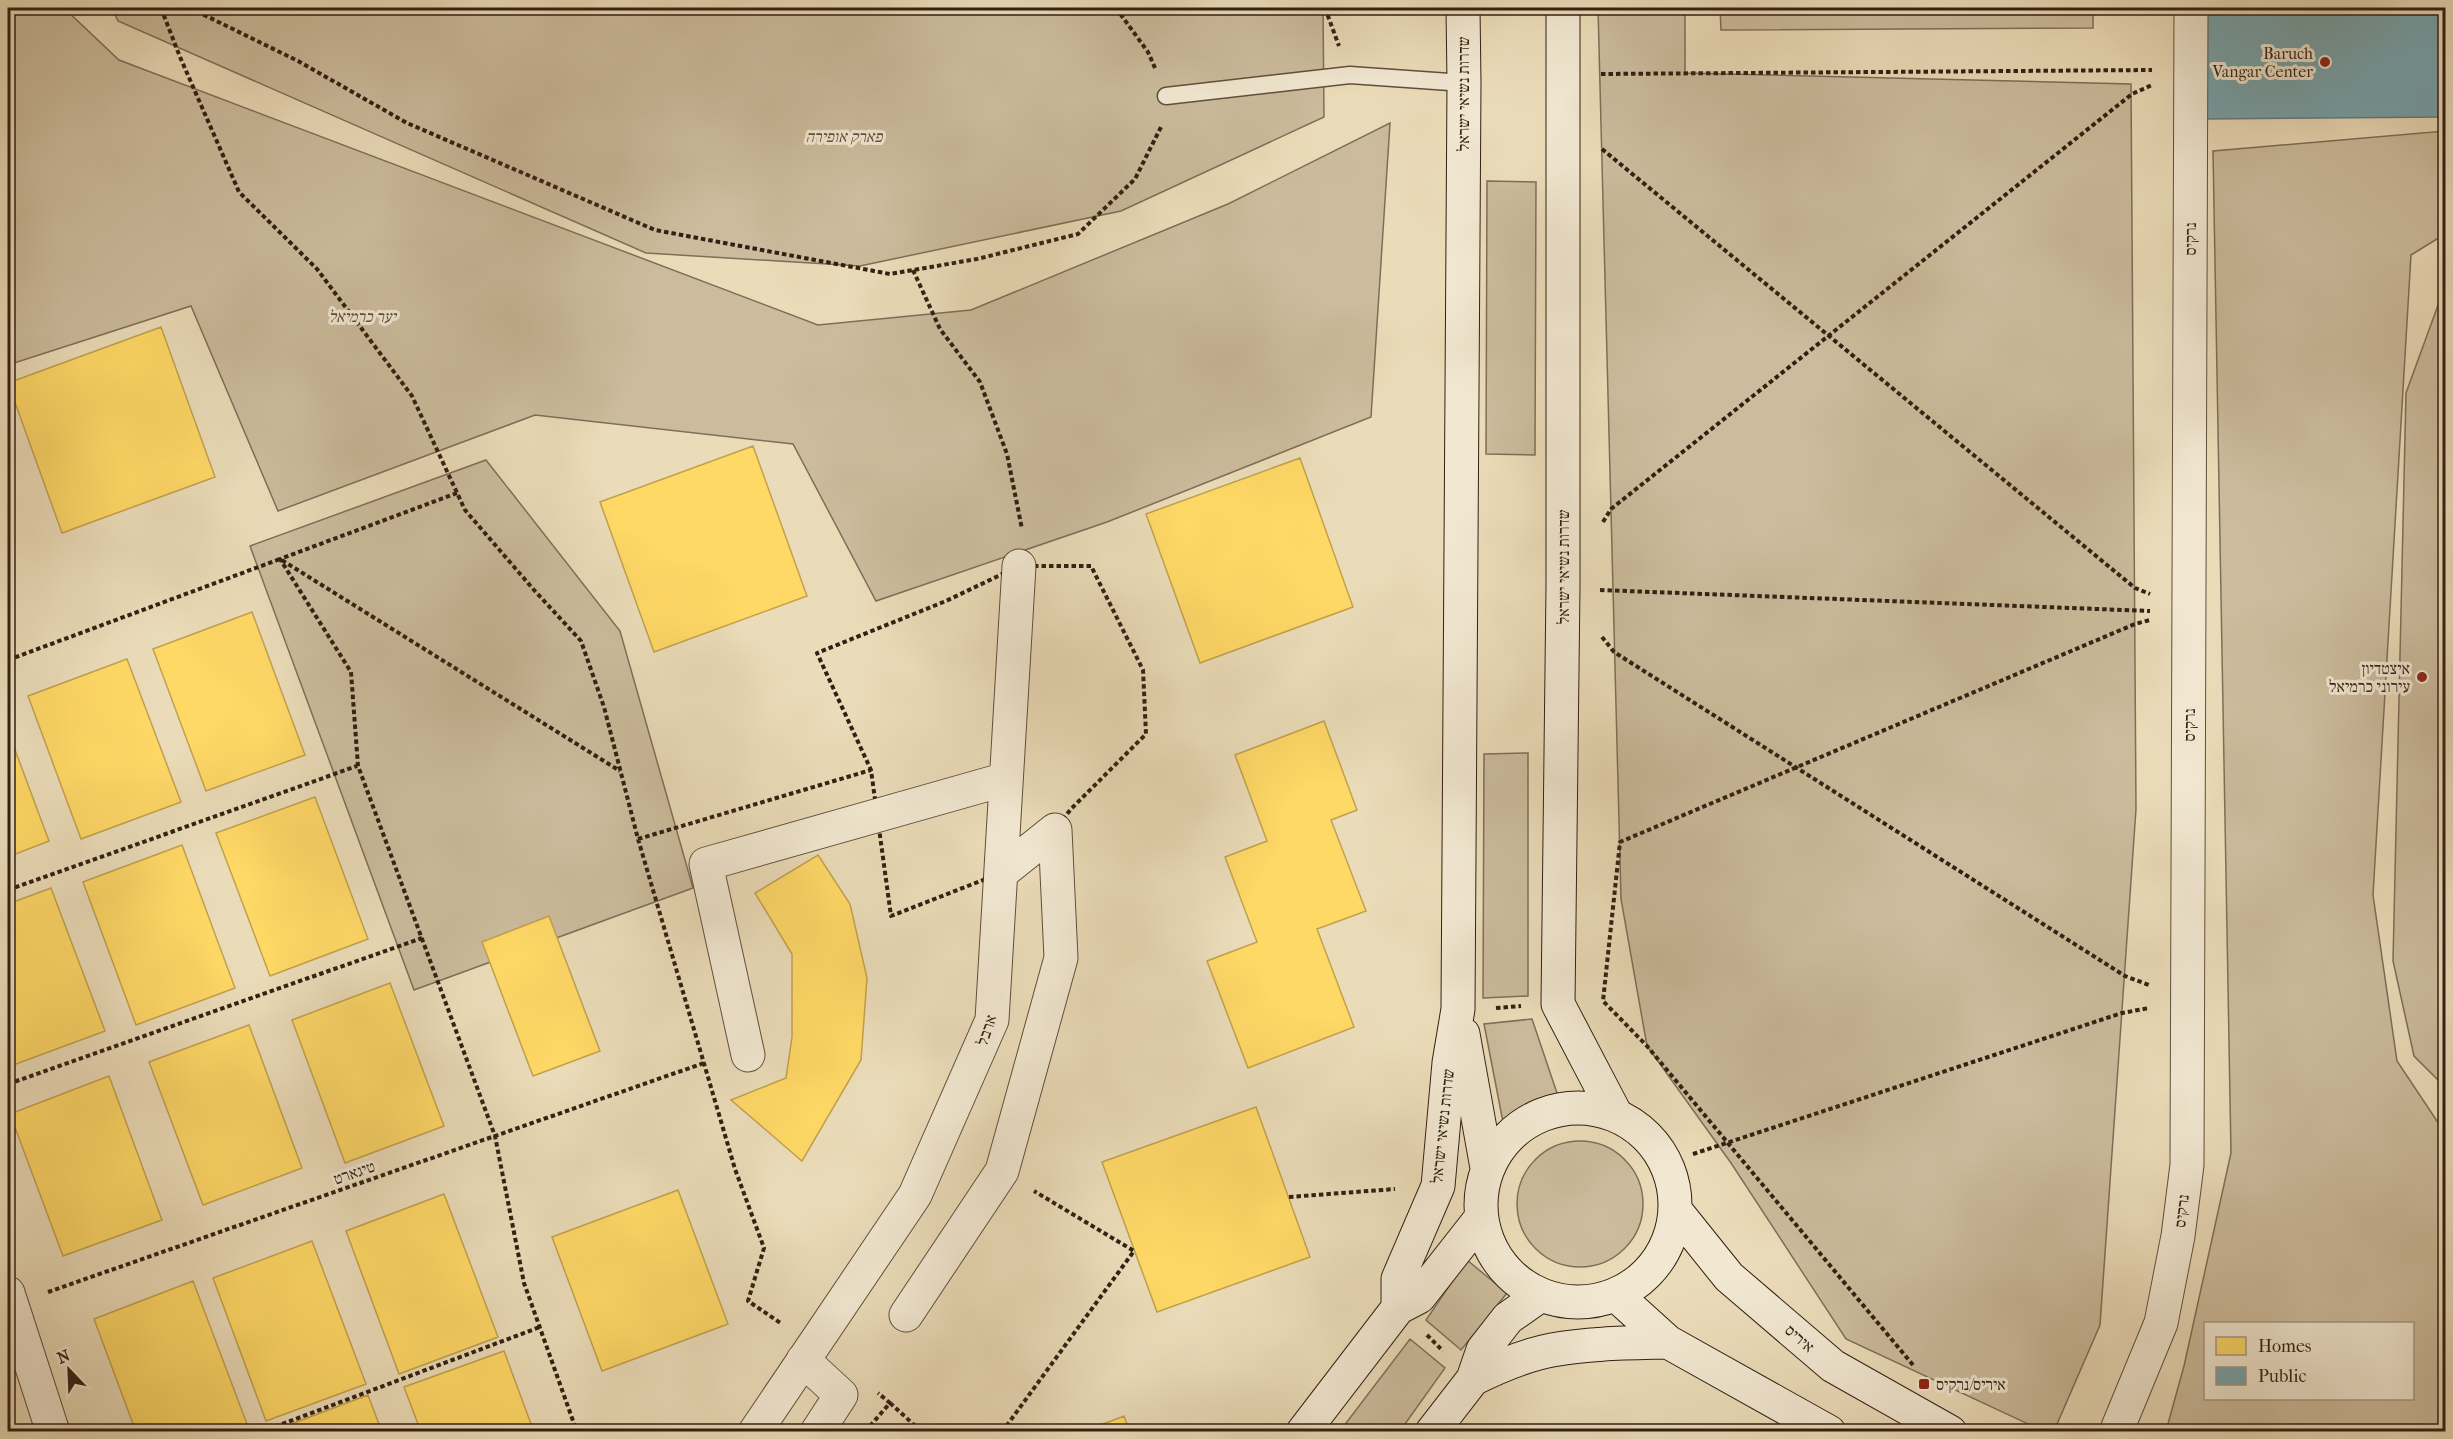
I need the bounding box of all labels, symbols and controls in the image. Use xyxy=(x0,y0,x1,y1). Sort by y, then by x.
street label: שדרות נשיאי ישראל xyxy=(1454,36,1473,152)
place label: Baruch Vangar Center xyxy=(2211,44,2313,81)
marker: Baruch Vangar Center xyxy=(2318,55,2332,69)
park label: פארק אופירה xyxy=(806,127,883,146)
street label: נרקיס xyxy=(2181,222,2200,256)
park label: יער כרמיאל xyxy=(328,307,397,326)
street label: שדרות נשיאי ישראל xyxy=(1554,509,1573,625)
place label: איצטדיון עירוני כרמיאל xyxy=(2329,659,2410,696)
marker: איצטדיון עירוני כרמיאל xyxy=(2415,670,2429,684)
street label: נרקיס xyxy=(2180,708,2199,742)
street label: ארבל xyxy=(972,1012,1001,1048)
street label: שדרות נשיאי ישראל xyxy=(1427,1068,1458,1184)
street label: טיגארט xyxy=(331,1157,378,1188)
street label: נרקיס xyxy=(2170,1193,2193,1229)
street label: איריס xyxy=(1781,1320,1818,1356)
legend xyxy=(2204,1322,2414,1400)
text: Homes xyxy=(2258,1336,2312,1357)
north arrow xyxy=(39,1340,99,1400)
text: N xyxy=(54,1345,73,1368)
text: Public xyxy=(2258,1366,2306,1387)
place label: איריס/נרקיס xyxy=(1936,1375,2006,1394)
marker: איריס/נרקיס xyxy=(1917,1377,1931,1391)

